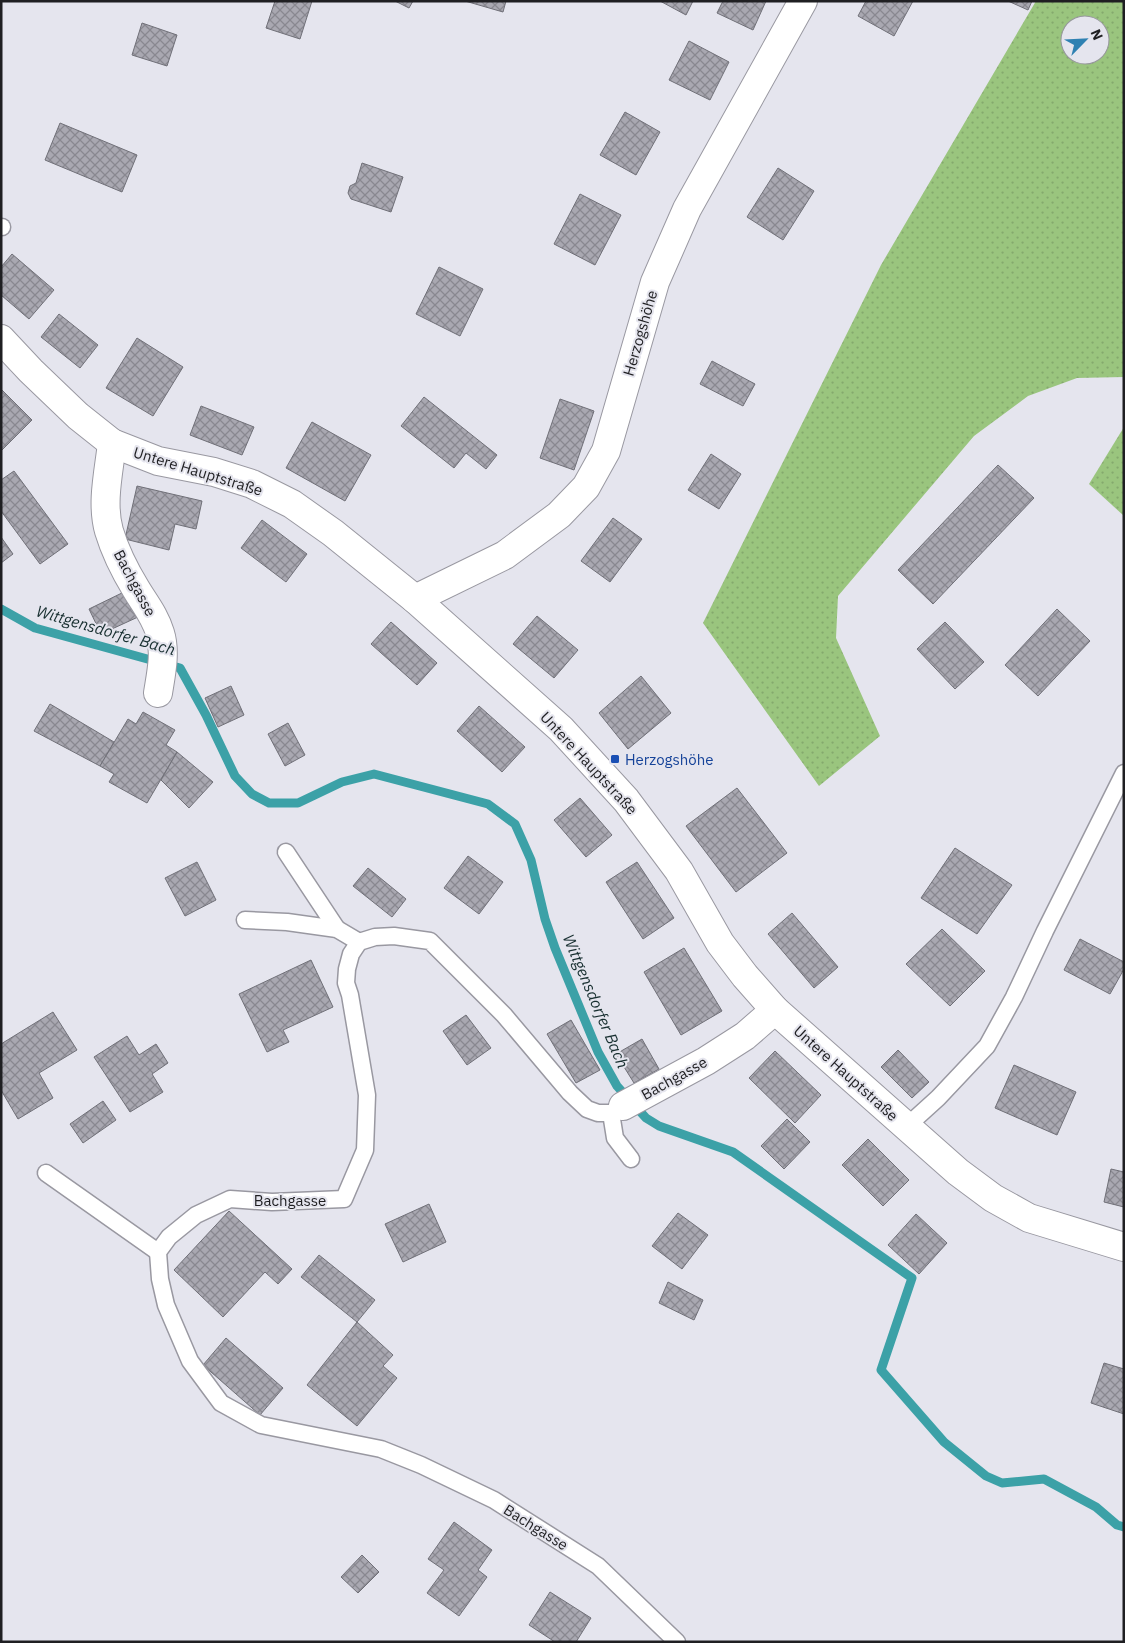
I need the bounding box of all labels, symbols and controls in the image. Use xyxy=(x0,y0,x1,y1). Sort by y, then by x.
north arrow xyxy=(1060,15,1110,65)
text: N xyxy=(1087,26,1107,43)
street label: Herzogshöhe xyxy=(619,288,661,378)
street label: Untere Hauptstraße xyxy=(131,442,265,500)
street label: Bachgasse xyxy=(110,547,160,619)
water label: Wittgensdorfer Bach xyxy=(34,601,178,659)
street label: Untere Hauptstraße xyxy=(536,707,642,819)
place label: Herzogshöhe xyxy=(625,750,713,769)
marker: Herzogshöhe xyxy=(609,753,621,765)
water label: Wittgensdorfer Bach xyxy=(559,931,633,1071)
street label: Untere Hauptstraße xyxy=(790,1021,902,1125)
street label: Bachgasse xyxy=(638,1052,710,1104)
street label: Bachgasse xyxy=(254,1191,326,1210)
street label: Bachgasse xyxy=(500,1500,572,1554)

